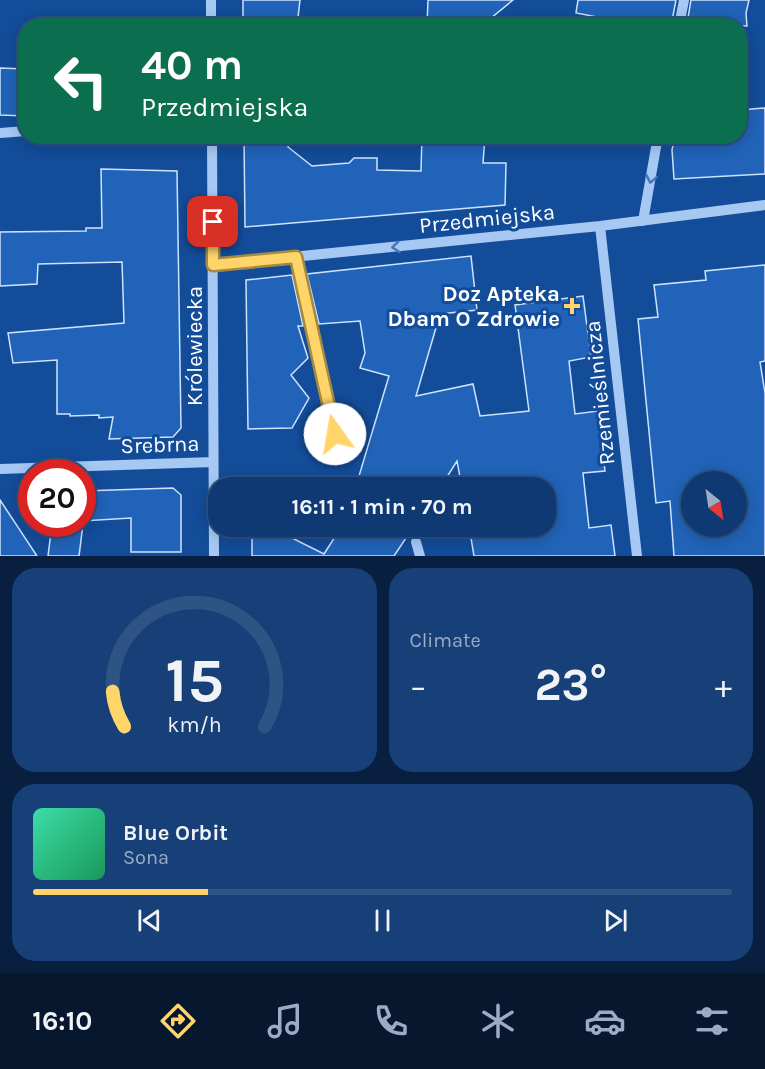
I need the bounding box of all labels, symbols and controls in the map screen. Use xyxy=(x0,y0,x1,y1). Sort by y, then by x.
text: 40 m xyxy=(141,40,243,90)
icon: left xyxy=(42,42,120,120)
text: Przedmiejska xyxy=(141,91,308,123)
one-way arrow xyxy=(645,174,657,183)
pin xyxy=(187,196,238,247)
street label: Przedmiejska xyxy=(418,199,556,239)
icon: arrive xyxy=(196,205,229,238)
one-way arrow xyxy=(391,240,400,253)
place label: Doz Apteka Dbam O Zdrowie xyxy=(388,281,560,332)
street label: Królewiecka xyxy=(182,286,208,406)
marker: Doz Apteka Dbam O Zdrowie xyxy=(565,299,579,313)
street label: Rzemieślnicza xyxy=(579,319,621,466)
position arrow xyxy=(303,402,367,466)
street label: Srebrna xyxy=(120,431,200,459)
speed limit sign: 20 xyxy=(18,459,96,537)
north arrow xyxy=(681,471,747,537)
map controls xyxy=(681,471,747,537)
text: 16:11 · 1 min · 70 m xyxy=(291,494,473,520)
text: Climate xyxy=(410,629,481,652)
text: 15 xyxy=(165,644,224,717)
text: 23° xyxy=(534,659,607,711)
text: − xyxy=(410,667,427,705)
text: + xyxy=(715,667,732,705)
text: km/h xyxy=(167,712,221,737)
text: Blue Orbit xyxy=(123,820,228,846)
text: Sona xyxy=(123,846,169,869)
icon: previous xyxy=(133,904,166,937)
icon: pause xyxy=(366,904,399,937)
icon: next xyxy=(599,904,632,937)
icon: directions xyxy=(157,1000,199,1042)
icon: music xyxy=(264,1000,306,1042)
icon: phone xyxy=(370,1000,412,1042)
icon: climate xyxy=(477,1000,519,1042)
icon: car xyxy=(584,1000,626,1042)
icon: filters xyxy=(691,1000,733,1042)
text: 16:10 xyxy=(32,1005,92,1037)

